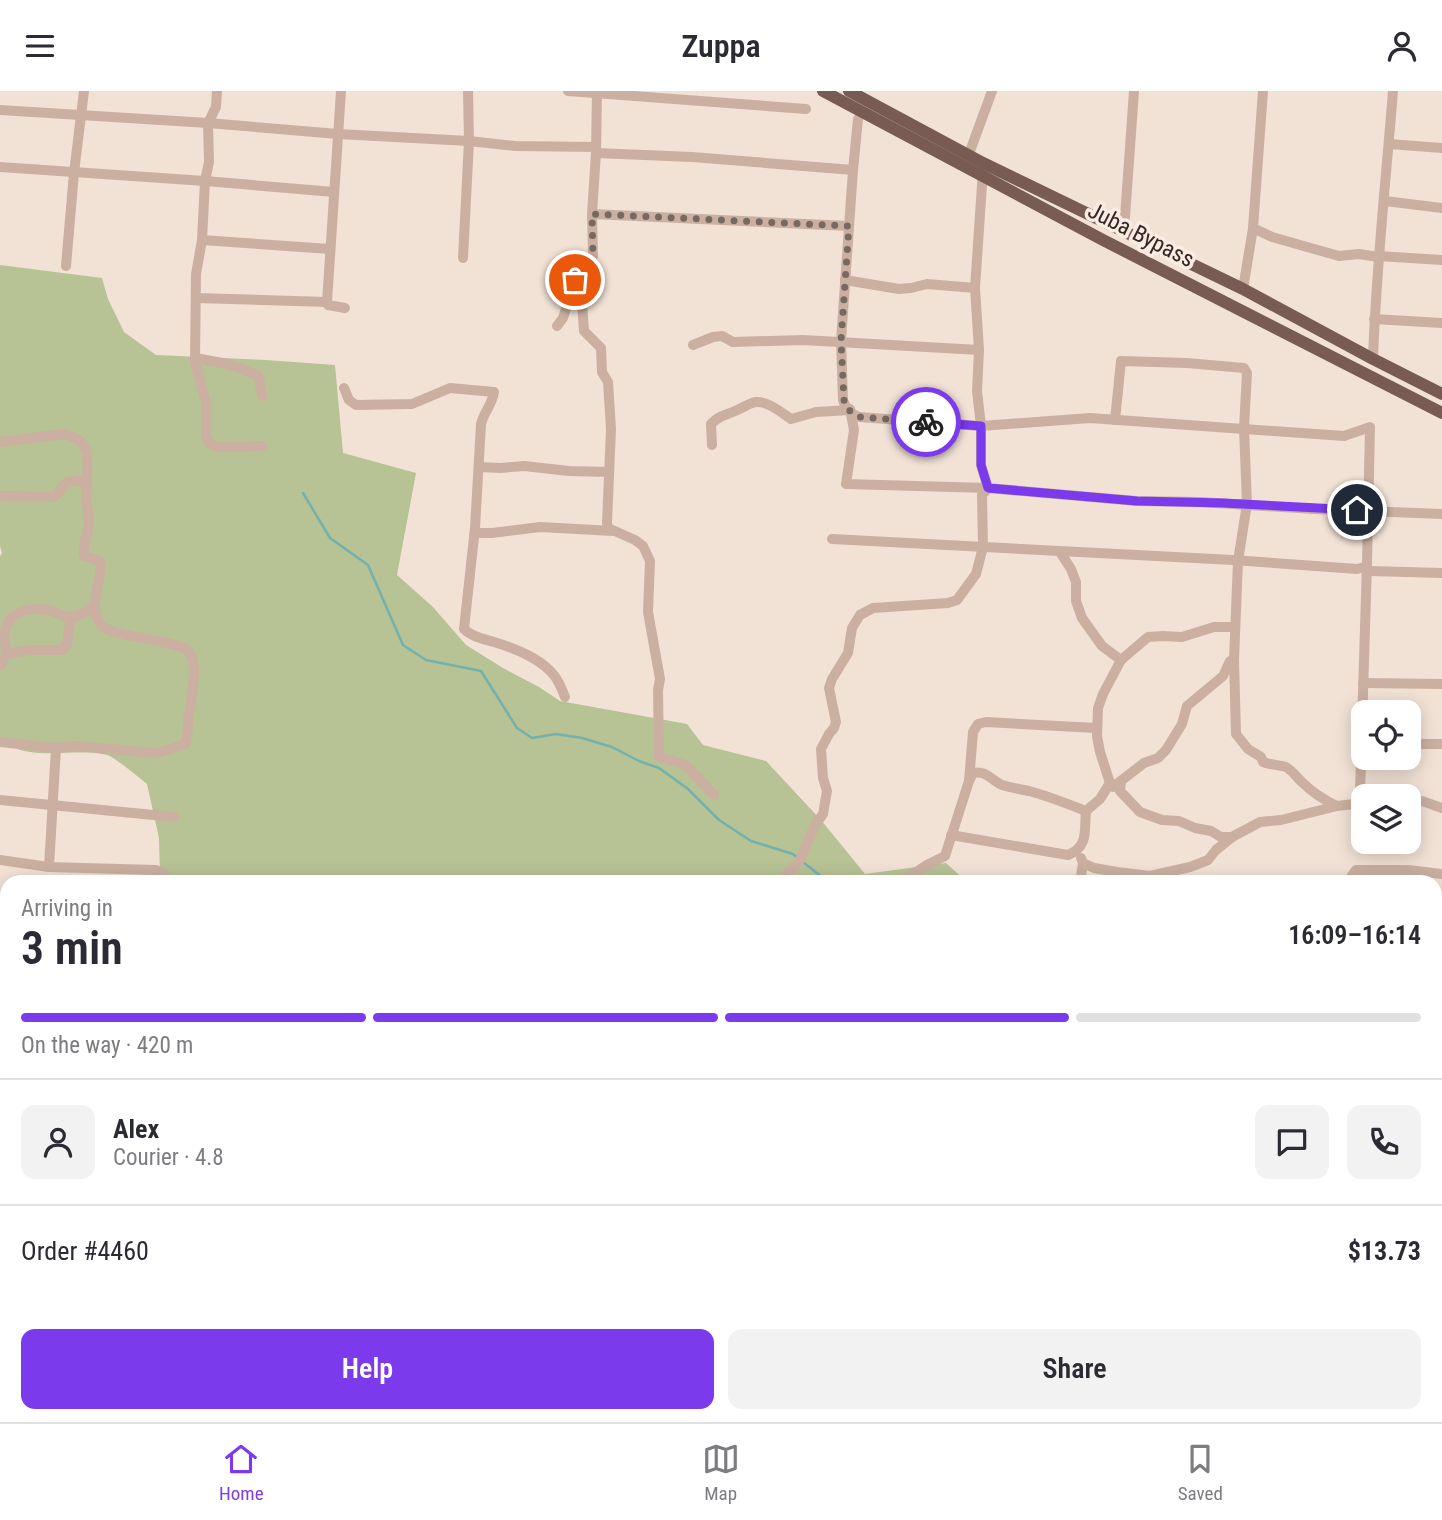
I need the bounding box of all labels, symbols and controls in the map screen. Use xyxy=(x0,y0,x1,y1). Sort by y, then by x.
icon: menu xyxy=(21,27,59,65)
text: Zuppa xyxy=(681,27,761,65)
icon: person xyxy=(1383,27,1421,65)
street label: Juba Bypass xyxy=(1083,197,1199,273)
pin xyxy=(545,250,605,310)
icon: bag xyxy=(556,261,594,299)
courier xyxy=(891,387,961,457)
icon: bike xyxy=(907,403,945,441)
pin xyxy=(1327,480,1387,540)
icon: home xyxy=(1338,491,1376,529)
map controls xyxy=(1351,700,1421,854)
button: locate xyxy=(1351,700,1421,770)
button: layers xyxy=(1351,784,1421,854)
text: Arriving in xyxy=(21,895,113,922)
text: 16:09–16:14 xyxy=(1288,920,1421,950)
text: 3 min xyxy=(21,921,123,975)
text: On the way · 420 m xyxy=(21,1032,193,1059)
button: person xyxy=(21,1105,95,1179)
button: chat xyxy=(1255,1105,1329,1179)
button: phone xyxy=(1347,1105,1421,1179)
text: Alex xyxy=(113,1114,159,1144)
text: Courier · 4.8 xyxy=(113,1144,224,1171)
text: Order #4460 xyxy=(21,1236,149,1266)
text: $13.73 xyxy=(1348,1236,1421,1266)
button: Help xyxy=(21,1329,714,1409)
button: Share xyxy=(728,1329,1421,1409)
tab: Home xyxy=(219,1440,264,1505)
tab: Map xyxy=(702,1440,740,1505)
tab: Saved xyxy=(1178,1440,1223,1505)

